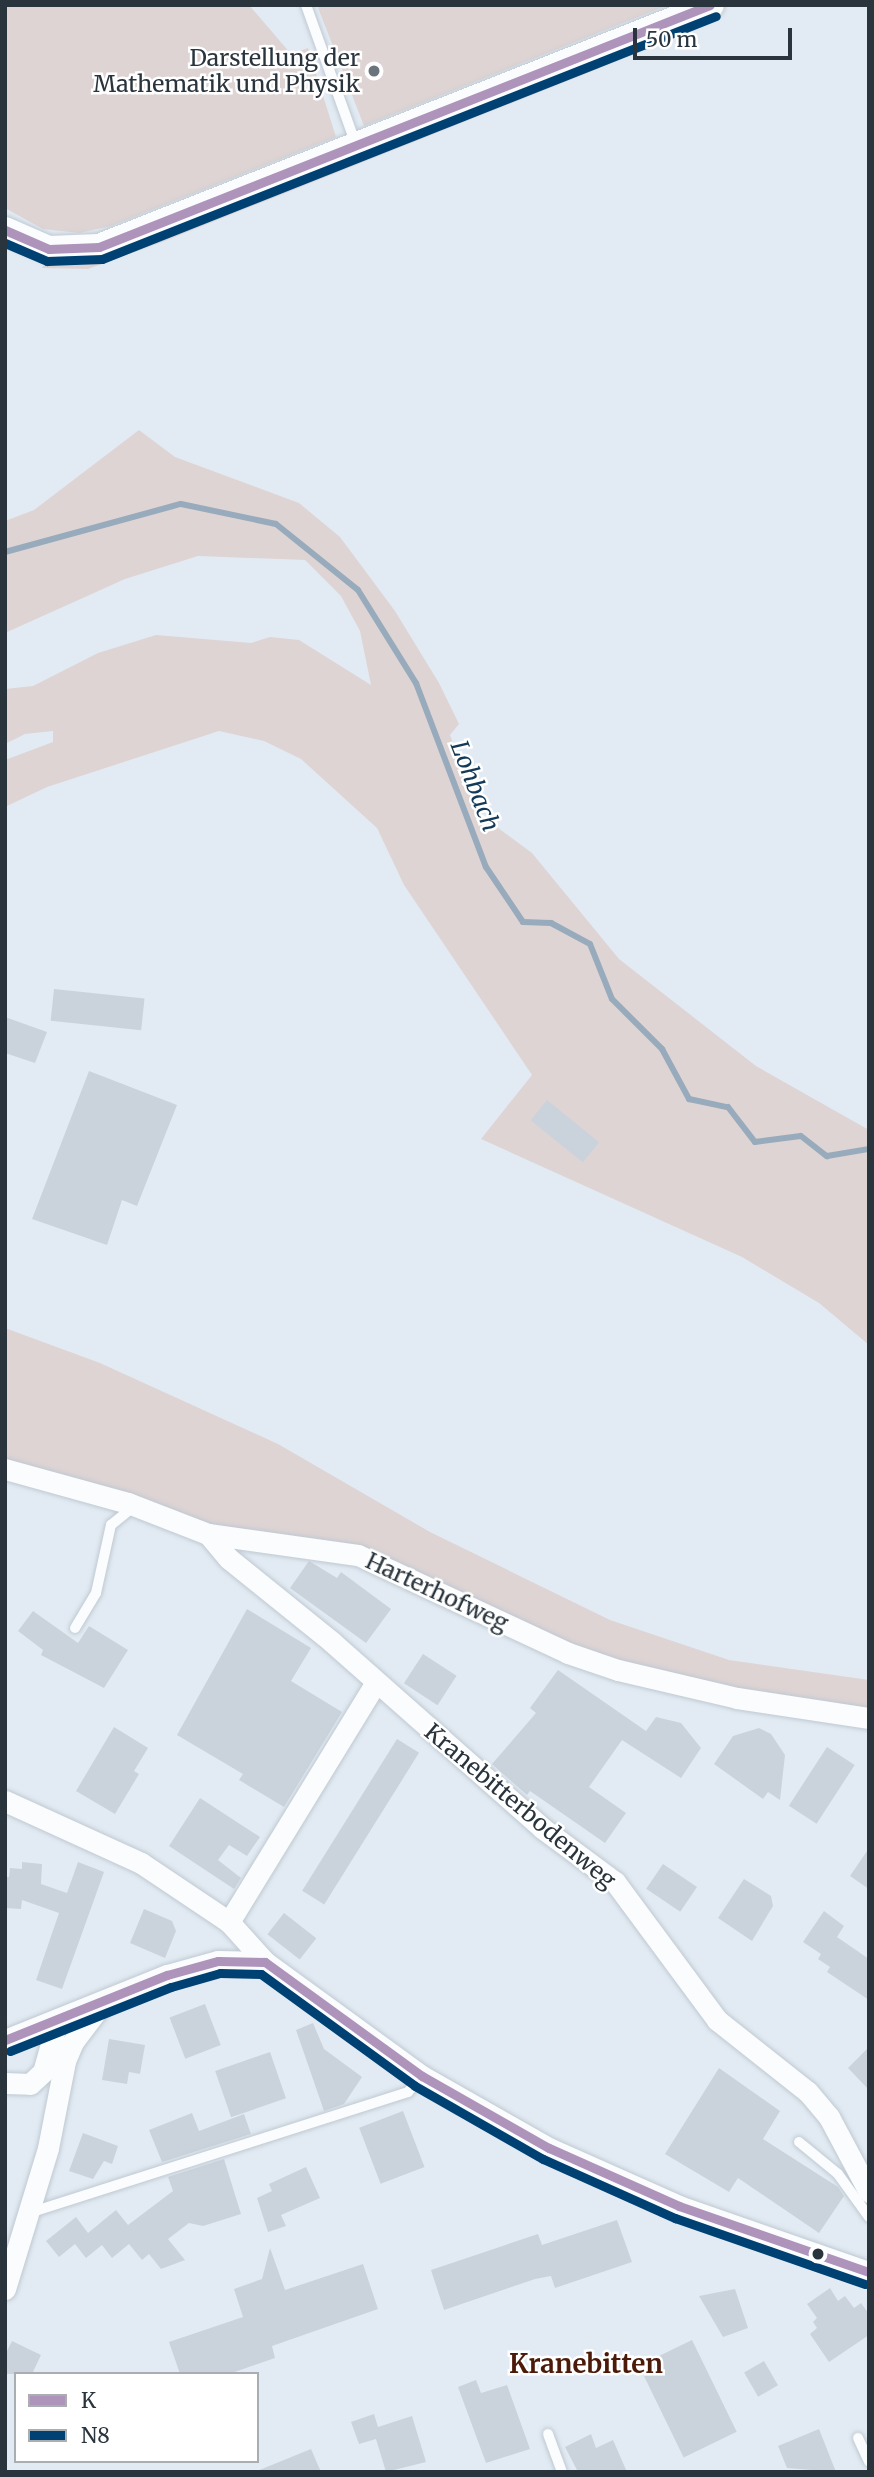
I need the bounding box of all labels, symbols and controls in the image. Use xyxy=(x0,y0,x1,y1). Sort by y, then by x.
scale bar xyxy=(636,14,795,58)
text: 50 m xyxy=(646,26,697,53)
place label: Darstellung der Mathematik und Physik xyxy=(93,44,360,98)
marker: Darstellung der Mathematik und Physik xyxy=(366,63,382,79)
water label: Lohbach xyxy=(445,737,505,835)
street label: Harterhofweg xyxy=(361,1547,513,1637)
street label: Kranebitterbodenweg xyxy=(419,1718,621,1894)
unlabelled marker xyxy=(811,2247,825,2261)
district label: Kranebitten xyxy=(509,2348,663,2380)
legend xyxy=(14,2372,259,2463)
text: K xyxy=(81,2387,96,2414)
text: N8 xyxy=(81,2422,110,2449)

